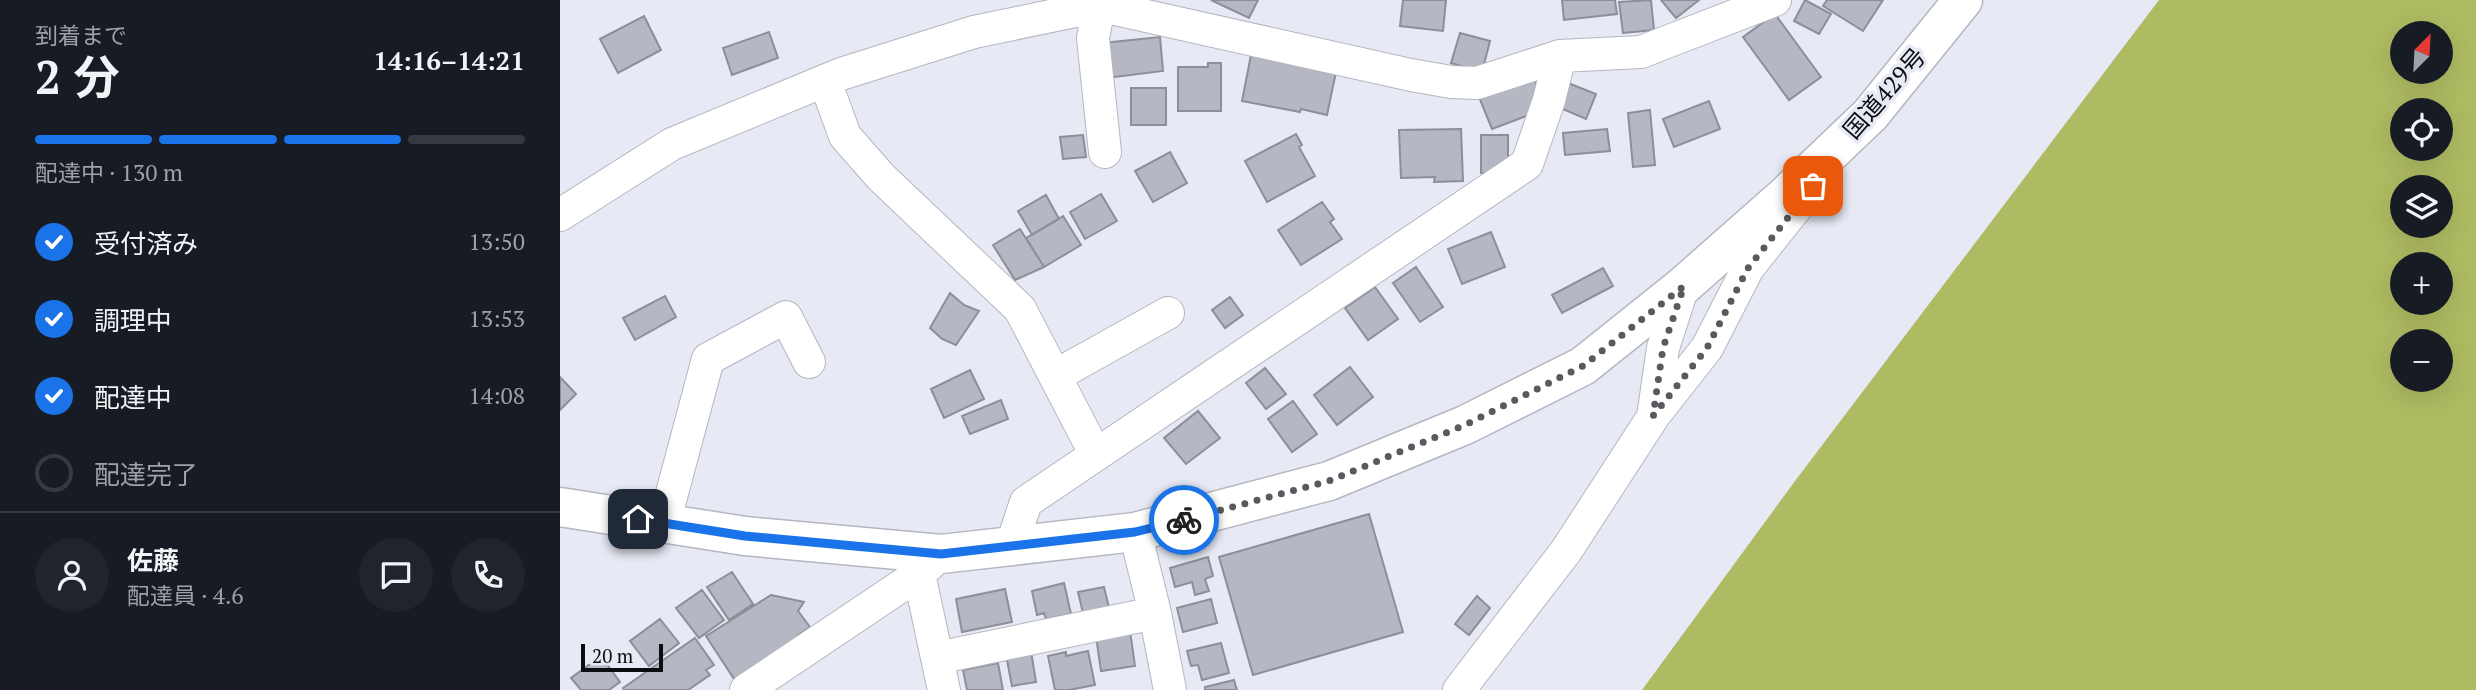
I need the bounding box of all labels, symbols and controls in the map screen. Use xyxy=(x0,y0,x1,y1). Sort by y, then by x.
text: 到着まで xyxy=(35,20,127,51)
north arrow xyxy=(2390,21,2454,84)
map controls xyxy=(2390,21,2453,392)
street label: 国道429号 xyxy=(1836,41,1932,145)
text: 14:16–14:21 xyxy=(373,43,525,77)
text: 2 分 xyxy=(35,46,119,107)
button: locate xyxy=(2390,98,2453,161)
pin xyxy=(1783,156,1843,216)
text: 配達中 · 130 m xyxy=(35,157,183,188)
icon: bag xyxy=(1794,167,1832,205)
button: layers xyxy=(2390,175,2453,238)
icon: check xyxy=(35,223,73,261)
text: 受付済み xyxy=(94,226,198,260)
text: 13:50 xyxy=(468,226,525,257)
button: + xyxy=(2390,252,2453,315)
icon: check xyxy=(35,300,73,338)
text: 調理中 xyxy=(94,303,172,337)
text: 13:53 xyxy=(468,303,525,334)
button: − xyxy=(2390,329,2453,392)
icon: check xyxy=(35,377,73,415)
text: 配達中 xyxy=(94,380,172,414)
text: 14:08 xyxy=(468,380,525,411)
text: 配達完了 xyxy=(94,457,198,491)
courier xyxy=(1149,485,1219,555)
pin xyxy=(608,489,668,549)
icon: home xyxy=(619,500,657,538)
icon: bike xyxy=(1165,501,1203,539)
button: person xyxy=(35,538,109,612)
button: chat xyxy=(359,538,433,612)
button: phone xyxy=(451,538,525,612)
text: 佐藤 xyxy=(127,543,179,577)
text: 配達員 · 4.6 xyxy=(127,580,244,611)
scale bar xyxy=(581,641,663,673)
text: 20 m xyxy=(592,643,633,668)

